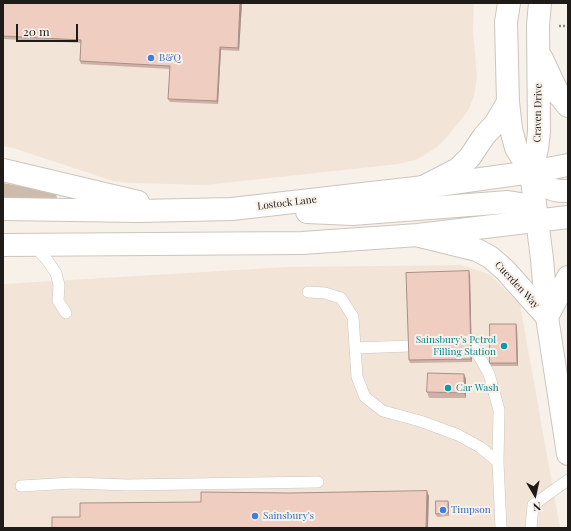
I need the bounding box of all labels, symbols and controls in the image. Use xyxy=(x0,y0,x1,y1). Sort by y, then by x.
scale bar xyxy=(18,16,80,42)
text: 20 m xyxy=(23,23,50,39)
place label: B&Q xyxy=(159,52,181,64)
marker: B&Q xyxy=(146,53,156,63)
street label: Craven Drive xyxy=(531,83,545,143)
street label: Lostock Lane xyxy=(257,193,317,213)
street label: Cuerden Way xyxy=(492,259,542,311)
place label: Sainsbury's Petrol Filling Station xyxy=(416,334,496,358)
marker: Sainsbury's Petrol Filling Station xyxy=(499,341,509,351)
place label: Car Wash xyxy=(456,382,499,394)
marker: Car Wash xyxy=(443,383,453,393)
north arrow xyxy=(515,475,555,515)
text: N xyxy=(532,499,542,515)
place label: Timpson xyxy=(451,504,491,516)
marker: Timpson xyxy=(438,505,448,515)
place label: Sainsbury's xyxy=(263,510,314,522)
marker: Sainsbury's xyxy=(250,511,260,521)

